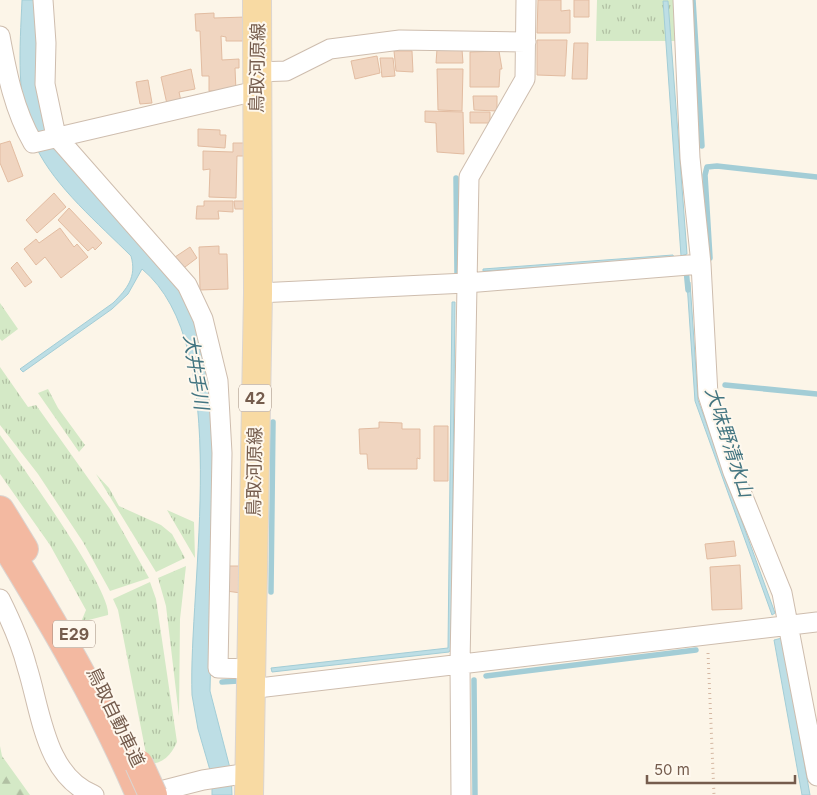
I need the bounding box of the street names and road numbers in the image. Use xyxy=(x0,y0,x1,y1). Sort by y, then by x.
street label: 鳥取河原線 xyxy=(246,23,268,113)
road number: 42 xyxy=(239,384,271,412)
street label: 鳥取河原線 xyxy=(243,427,265,517)
road number: E29 xyxy=(53,620,95,648)
street label: 鳥取自動車道 xyxy=(83,664,149,770)

